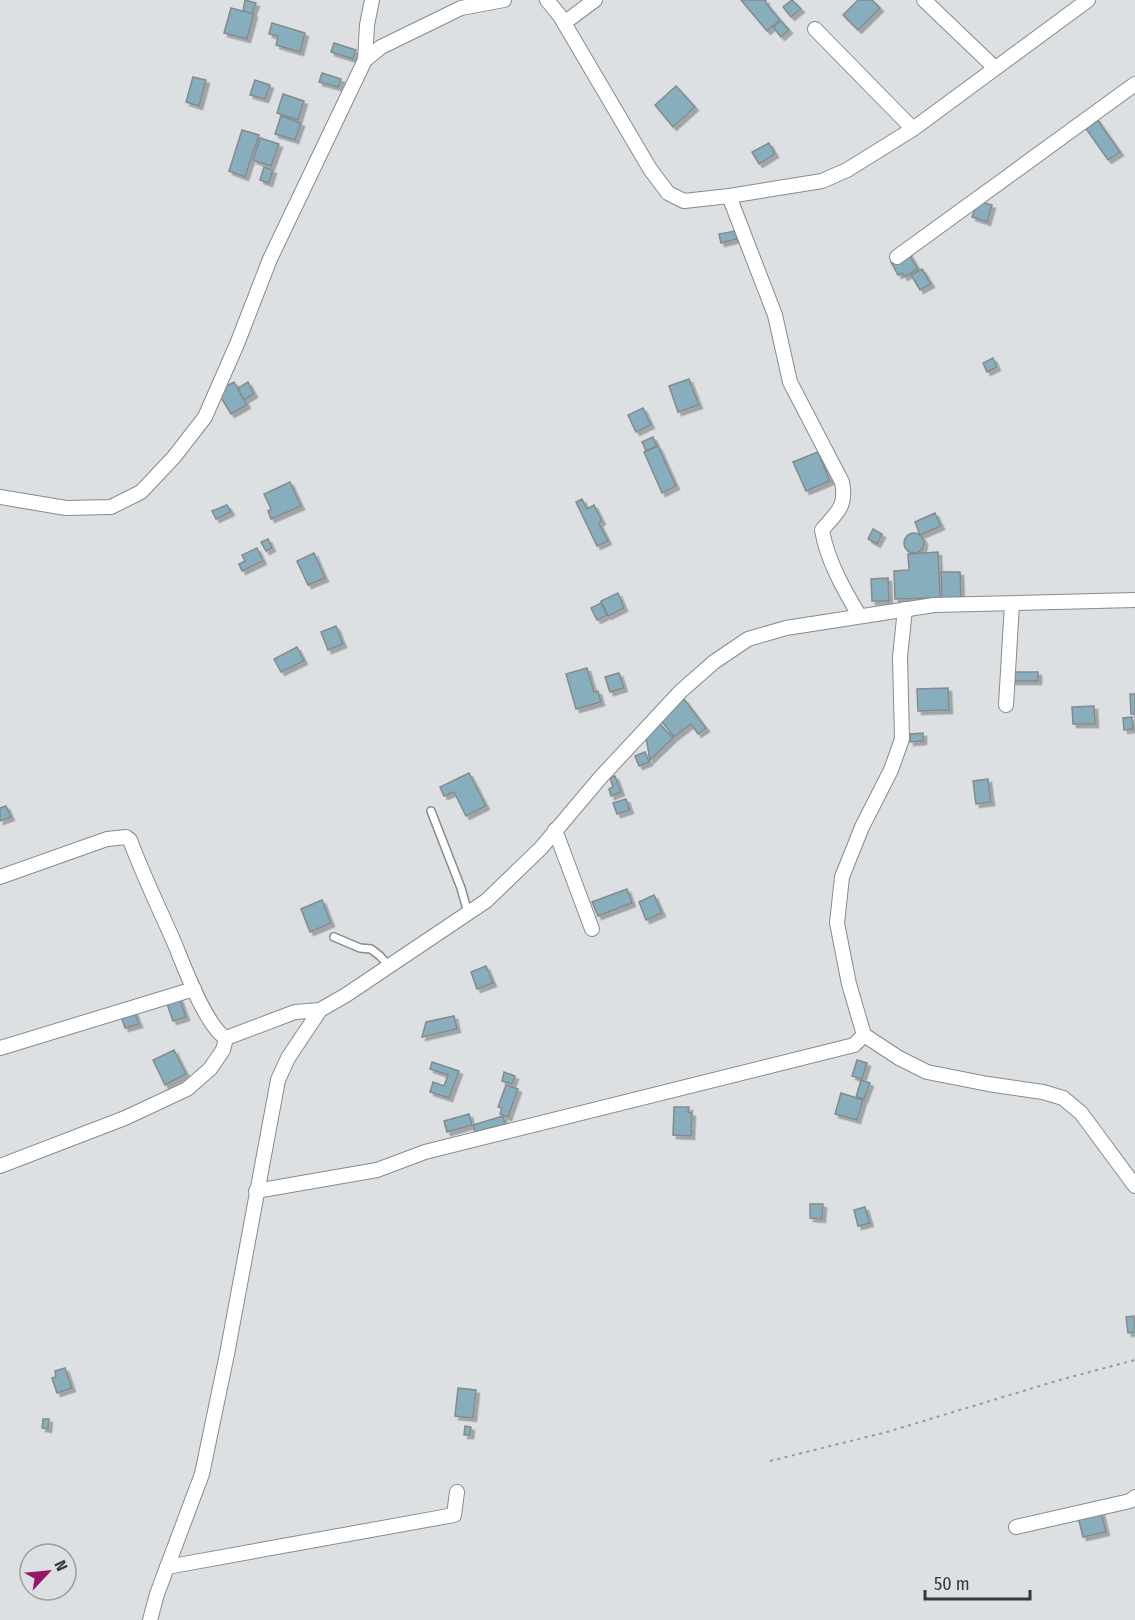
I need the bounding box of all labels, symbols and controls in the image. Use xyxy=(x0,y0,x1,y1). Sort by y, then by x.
north arrow xyxy=(18,1542,78,1602)
text: N xyxy=(50,1557,72,1574)
scale bar xyxy=(925,1563,1030,1601)
text: 50 m xyxy=(934,1573,970,1595)

